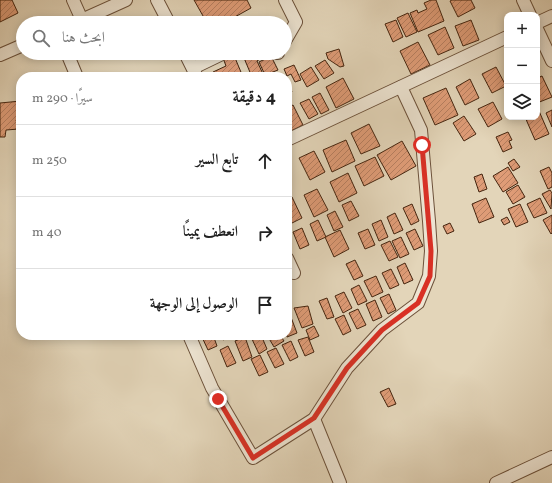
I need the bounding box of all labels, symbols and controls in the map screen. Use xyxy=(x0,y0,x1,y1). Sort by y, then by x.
map controls xyxy=(504,12,540,120)
button: + xyxy=(504,12,540,48)
search box xyxy=(16,16,292,60)
icon: search xyxy=(30,27,52,49)
text: ابحث هنا xyxy=(62,28,105,49)
button: − xyxy=(504,48,540,84)
button: layers xyxy=(504,84,540,120)
text: 4 دقيقة xyxy=(233,86,276,109)
text: سيرًا · 290 m xyxy=(32,90,93,108)
route start xyxy=(413,136,431,154)
text: تابع السير xyxy=(196,150,238,171)
icon: ahead xyxy=(254,150,276,172)
text: 250 m xyxy=(32,152,67,170)
text: انعطف يمينًا xyxy=(183,222,238,243)
icon: right xyxy=(254,222,276,244)
text: 40 m xyxy=(32,224,61,242)
text: الوصول إلى الوجهة xyxy=(150,294,238,315)
icon: arrive xyxy=(254,294,276,316)
route end xyxy=(209,390,227,408)

